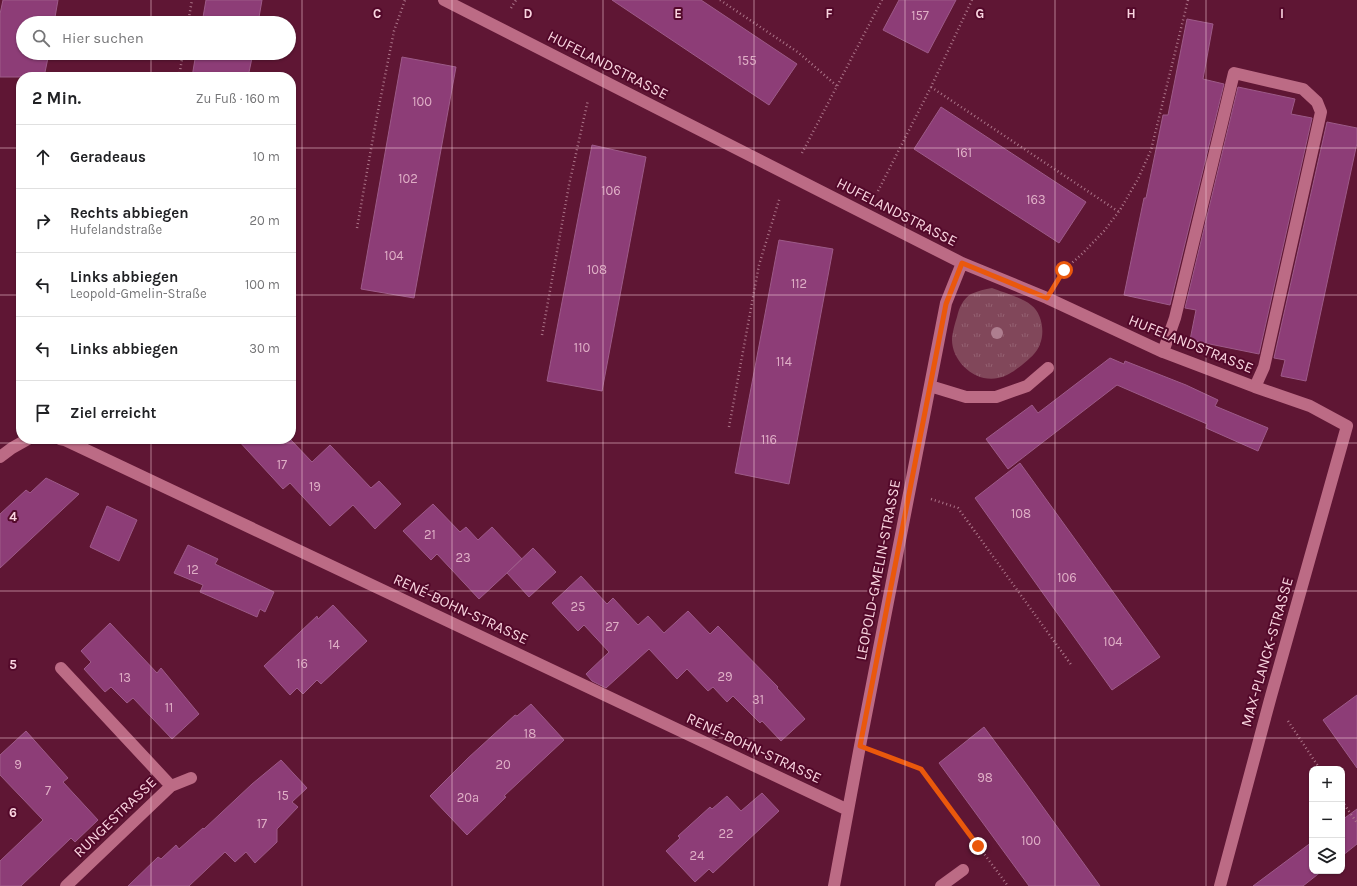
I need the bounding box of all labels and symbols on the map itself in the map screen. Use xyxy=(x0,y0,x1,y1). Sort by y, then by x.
text: C xyxy=(373,6,381,21)
text: D xyxy=(524,6,533,21)
text: E xyxy=(674,6,682,21)
text: F xyxy=(825,6,833,21)
text: G xyxy=(976,6,984,21)
text: H xyxy=(1126,6,1136,21)
text: I xyxy=(1280,6,1284,21)
house number: 157 xyxy=(911,8,929,23)
street label: HUFELANDSTRASSE xyxy=(545,27,671,103)
house number: 155 xyxy=(738,53,756,68)
house number: 100 xyxy=(412,94,432,109)
house number: 161 xyxy=(956,145,972,160)
house number: 102 xyxy=(398,171,418,186)
street label: HUFELANDSTRASSE xyxy=(834,174,960,250)
house number: 106 xyxy=(601,183,621,198)
house number: 163 xyxy=(1026,192,1046,207)
house number: 104 xyxy=(384,248,404,263)
route start xyxy=(1055,261,1073,279)
house number: 108 xyxy=(587,262,607,277)
house number: 112 xyxy=(791,276,807,291)
street label: HUFELANDSTRASSE xyxy=(1126,311,1256,377)
house number: 110 xyxy=(574,340,590,355)
house number: 114 xyxy=(776,354,792,369)
house number: 116 xyxy=(761,432,777,447)
house number: 17 xyxy=(277,457,287,472)
street label: LEOPOLD-GMELIN-STRASSE xyxy=(852,478,904,662)
house number: 19 xyxy=(309,479,321,494)
house number: 108 xyxy=(1011,506,1031,521)
text: 4 xyxy=(9,509,17,524)
house number: 21 xyxy=(424,527,436,542)
house number: 23 xyxy=(455,550,471,565)
house number: 12 xyxy=(187,562,199,577)
street label: RENÉ-BOHN-STRASSE xyxy=(391,570,531,648)
house number: 106 xyxy=(1057,570,1077,585)
street label: MAX-PLANCK-STRASSE xyxy=(1237,575,1297,729)
house number: 25 xyxy=(571,599,585,614)
house number: 27 xyxy=(605,619,619,634)
house number: 104 xyxy=(1103,634,1123,649)
house number: 14 xyxy=(328,637,340,652)
house number: 16 xyxy=(296,656,308,671)
text: 5 xyxy=(9,657,17,672)
house number: 29 xyxy=(717,669,733,684)
house number: 13 xyxy=(119,670,131,685)
house number: 31 xyxy=(752,692,764,707)
house number: 11 xyxy=(165,700,173,715)
street label: RENÉ-BOHN-STRASSE xyxy=(684,709,824,787)
house number: 18 xyxy=(524,726,536,741)
house number: 9 xyxy=(14,757,22,772)
house number: 20 xyxy=(495,757,511,772)
house number: 98 xyxy=(977,770,993,785)
street label: RUNGESTRASSE xyxy=(70,773,160,861)
house number: 7 xyxy=(45,783,51,798)
house number: 15 xyxy=(277,788,289,803)
house number: 20a xyxy=(457,790,479,805)
text: 6 xyxy=(9,805,17,820)
house number: 17 xyxy=(257,816,267,831)
house number: 22 xyxy=(718,826,734,841)
house number: 100 xyxy=(1021,833,1041,848)
route end xyxy=(969,837,987,855)
house number: 24 xyxy=(690,848,704,863)

